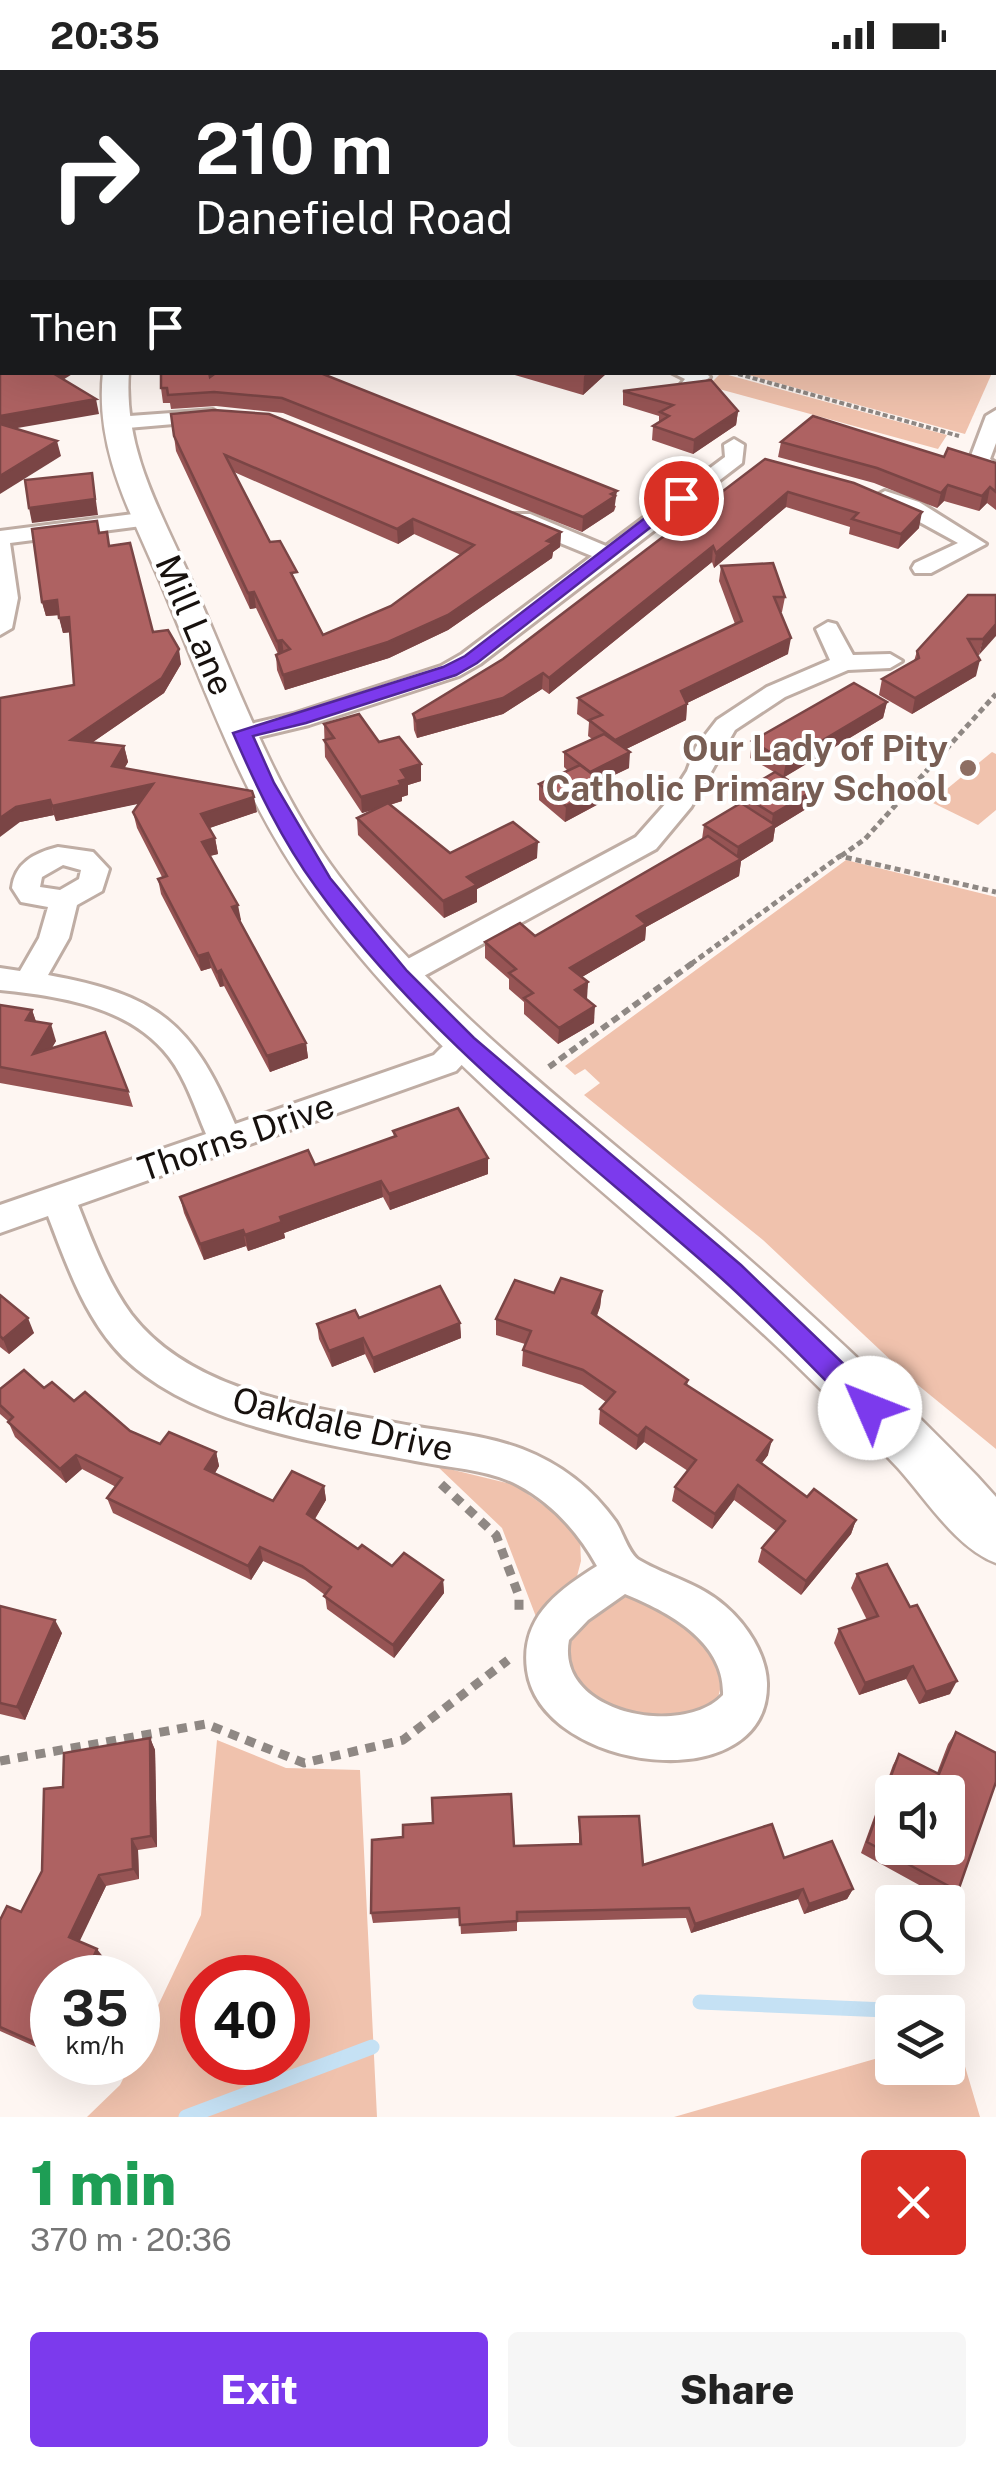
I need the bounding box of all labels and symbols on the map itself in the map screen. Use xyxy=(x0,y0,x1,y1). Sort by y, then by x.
pin xyxy=(639,456,724,541)
street label: Mill Lane xyxy=(147,549,243,701)
place label: Our Lady of Pity Catholic Primary School xyxy=(546,728,948,809)
marker: Our Lady of Pity Catholic Primary School xyxy=(957,757,979,779)
street label: Thorns Drive xyxy=(133,1084,339,1190)
position arrow xyxy=(818,1356,922,1460)
street label: Oakdale Drive xyxy=(229,1379,457,1469)
speed limit sign: 40 xyxy=(180,1955,310,2085)

